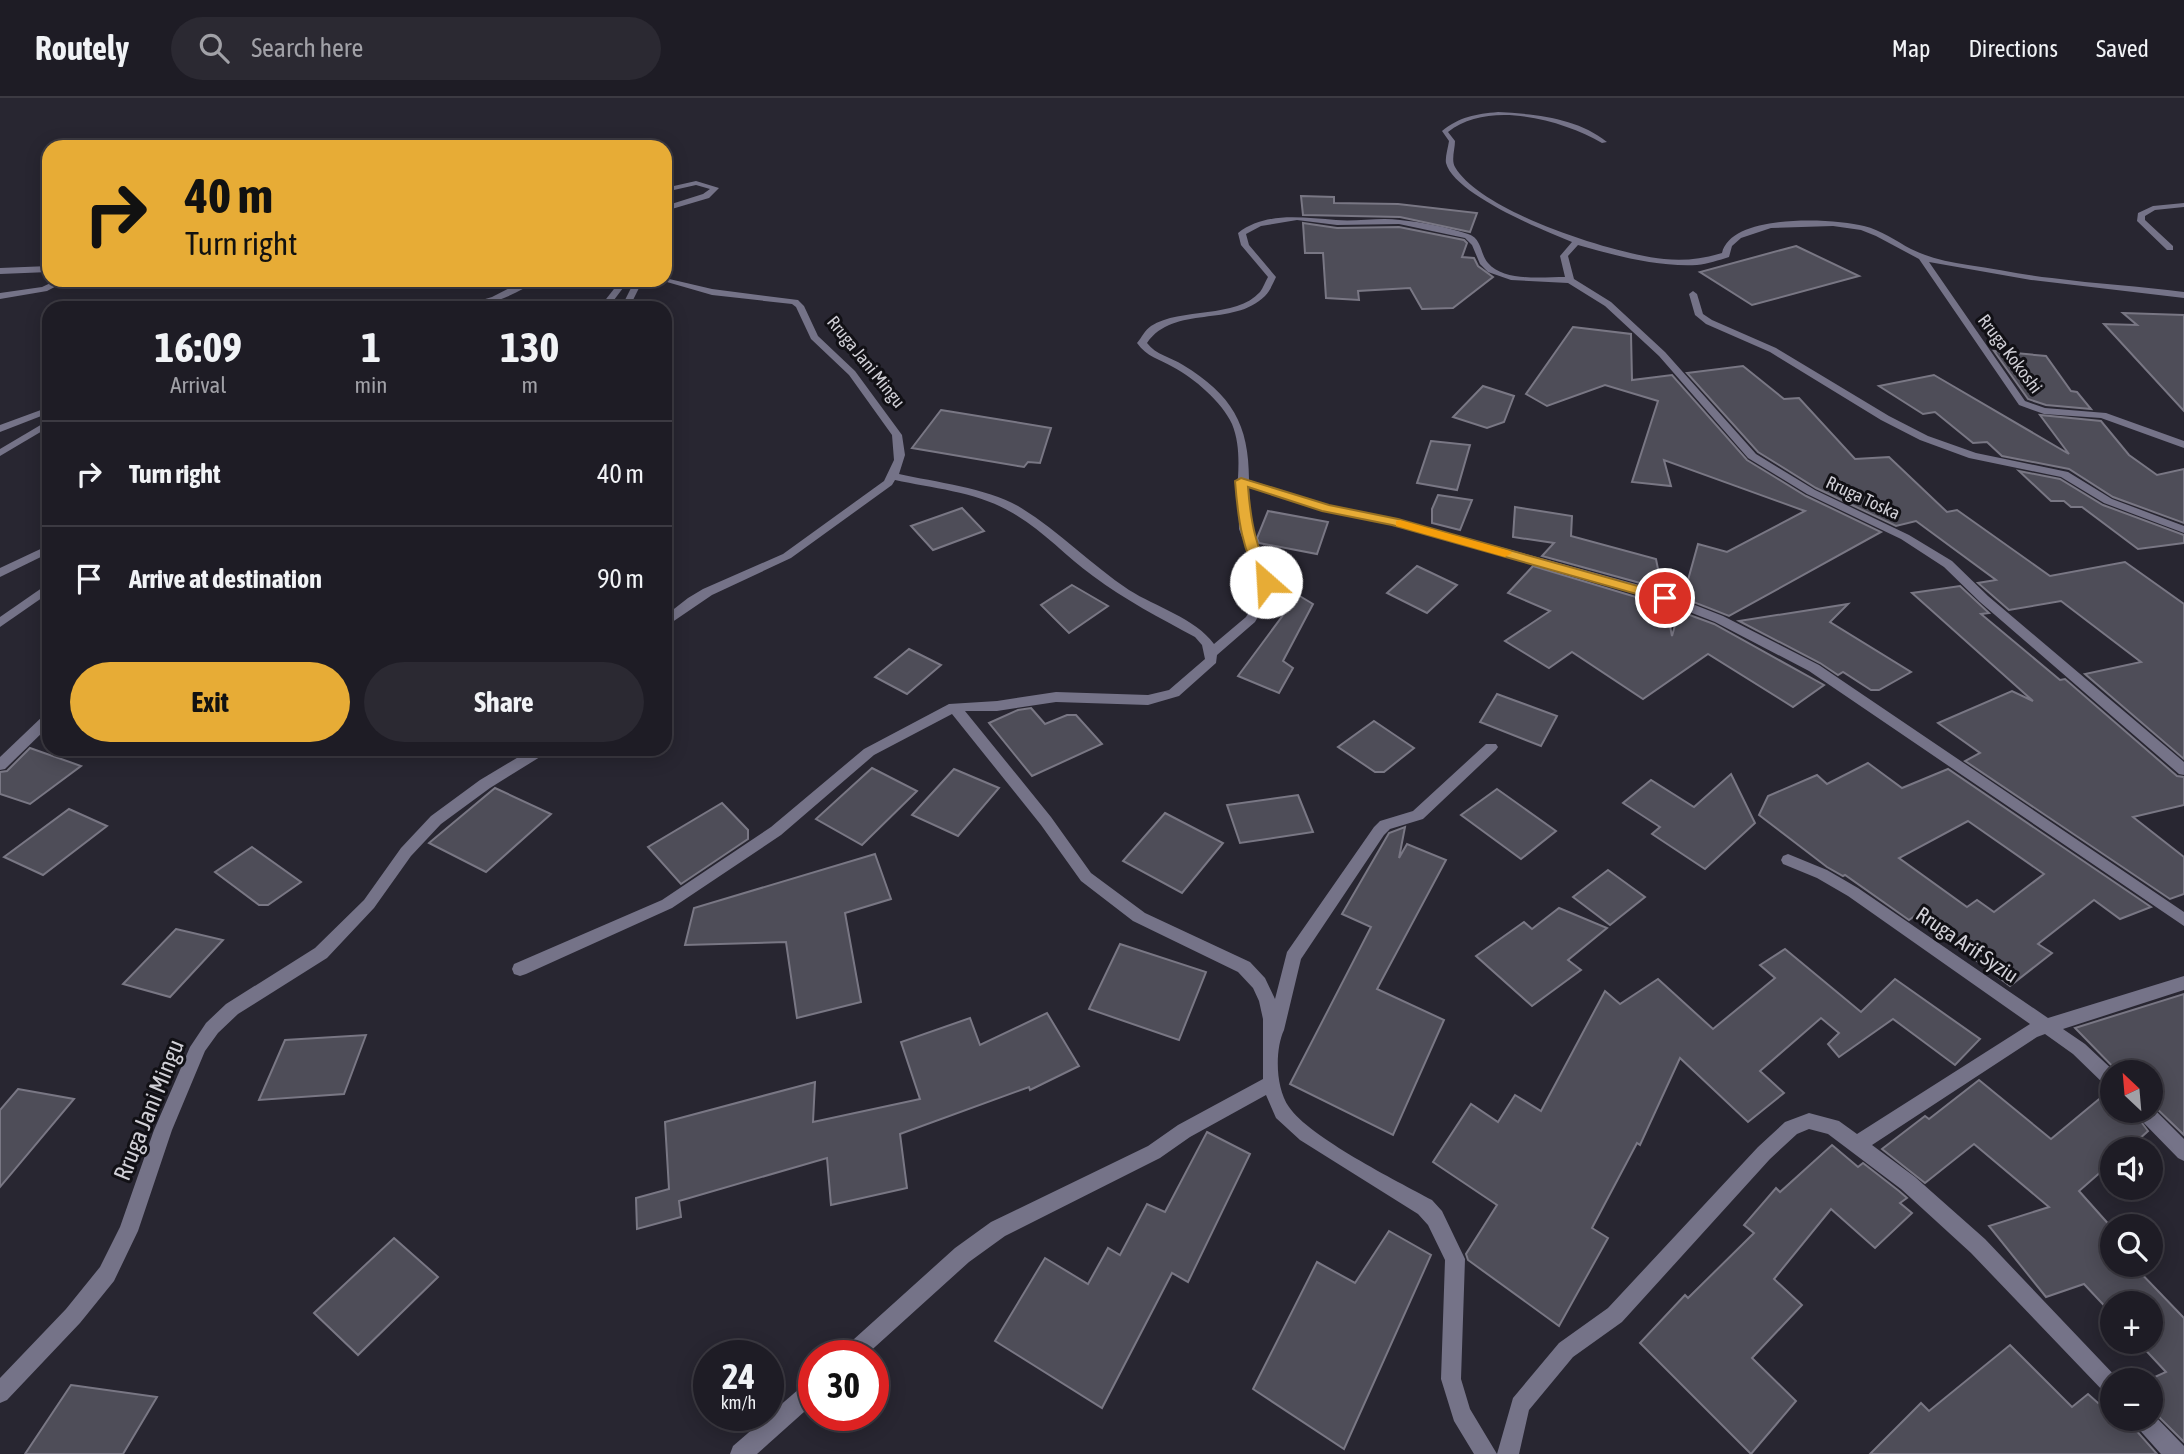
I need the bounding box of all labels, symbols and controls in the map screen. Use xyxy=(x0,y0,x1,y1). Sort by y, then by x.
search box xyxy=(171,17,661,80)
text: Routely xyxy=(35,29,129,67)
icon: search xyxy=(195,29,233,67)
text: Search here xyxy=(251,33,363,63)
text: Map xyxy=(1892,35,1930,62)
text: Directions xyxy=(1968,35,2058,62)
text: Saved xyxy=(2096,35,2149,62)
text: 40 m xyxy=(185,167,273,223)
icon: right xyxy=(70,168,161,259)
text: Turn right xyxy=(185,225,298,262)
street label: Rruga Kokoshi xyxy=(1974,310,2047,397)
street label: Rruga Jani Mingu xyxy=(823,312,910,412)
text: 16:09 xyxy=(155,323,242,371)
text: 1 xyxy=(361,323,381,371)
text: 130 xyxy=(500,323,559,371)
text: Arrival xyxy=(170,372,226,398)
text: min xyxy=(355,372,388,398)
text: m xyxy=(521,372,538,398)
icon: right xyxy=(70,455,108,493)
text: Turn right xyxy=(129,459,220,489)
text: 40 m xyxy=(597,459,644,489)
street label: Rruga Toska xyxy=(1823,471,1904,524)
position arrow xyxy=(1229,545,1303,619)
icon: arrive xyxy=(70,560,108,598)
text: Arrive at destination xyxy=(129,564,322,594)
text: 90 m xyxy=(597,564,644,594)
pin xyxy=(1635,568,1695,628)
icon: arrive xyxy=(1646,579,1684,617)
button: Exit xyxy=(70,662,350,742)
button: Share xyxy=(364,662,644,742)
street label: Rruga Arif Syziu xyxy=(1912,901,2023,987)
street label: Rruga Jani Mingu xyxy=(108,1035,189,1184)
north arrow xyxy=(2100,1060,2163,1124)
map controls xyxy=(2100,1060,2163,1431)
button: sound xyxy=(2100,1137,2163,1200)
button: search xyxy=(2100,1214,2163,1277)
button: + xyxy=(2100,1291,2163,1354)
speed limit sign: 30 xyxy=(798,1340,889,1431)
text: 24 xyxy=(722,1356,755,1396)
button: − xyxy=(2100,1368,2163,1431)
text: km/h xyxy=(721,1392,756,1413)

